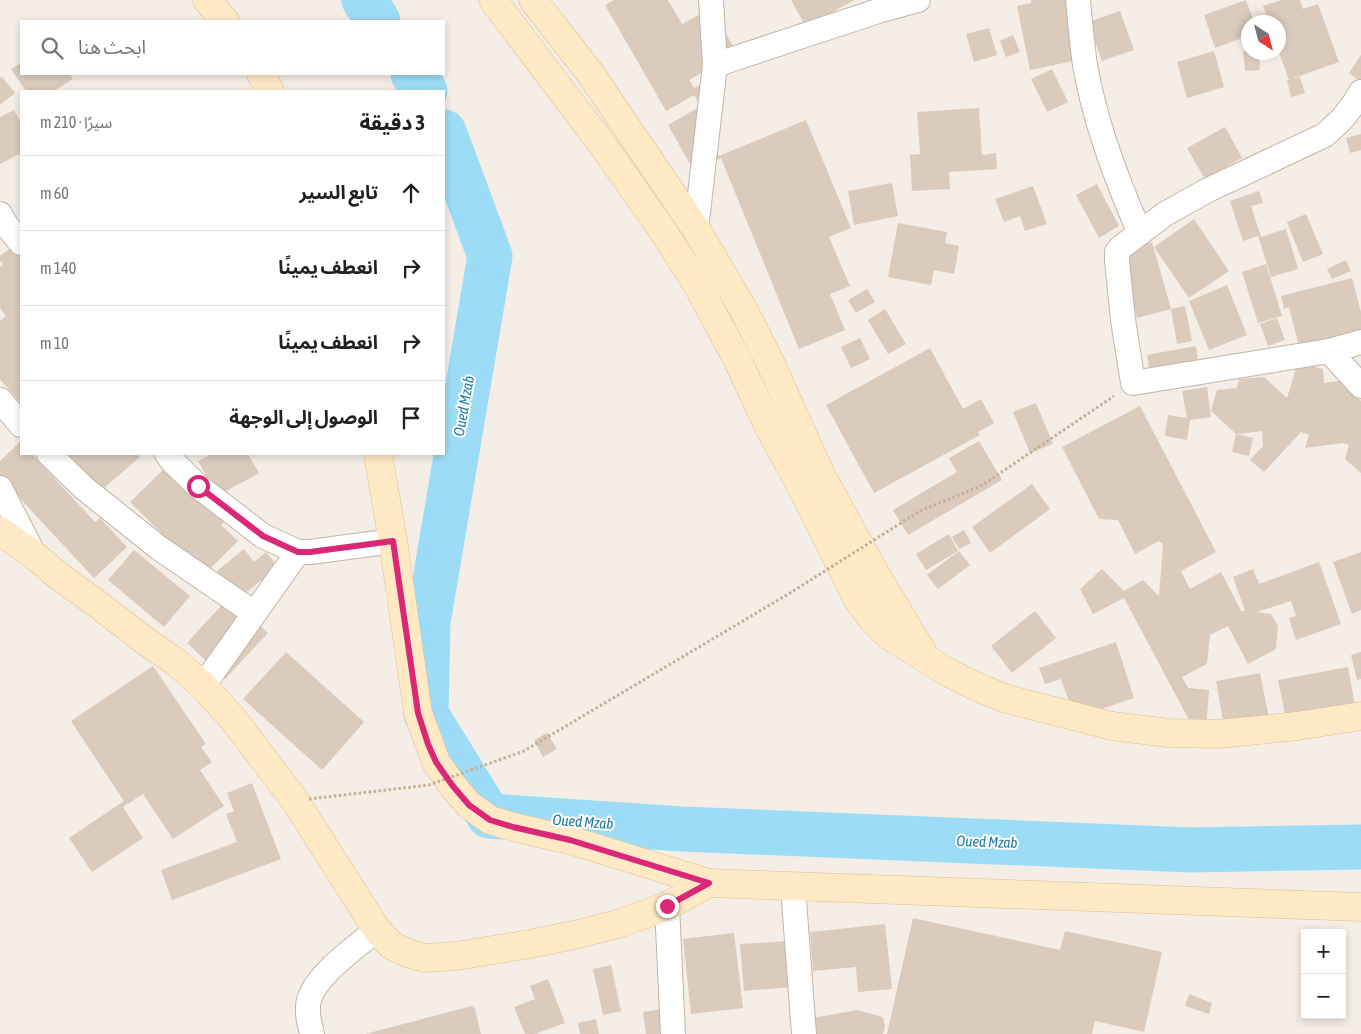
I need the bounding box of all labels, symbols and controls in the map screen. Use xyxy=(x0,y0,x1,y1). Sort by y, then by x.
north arrow xyxy=(1241,15,1286,60)
search box xyxy=(20,20,445,75)
icon: search xyxy=(38,34,66,62)
text: ابحث هنا xyxy=(78,36,146,58)
text: 3 دقيقة xyxy=(359,110,425,134)
text: سيرًا · 210 m xyxy=(40,113,112,131)
icon: ahead xyxy=(397,179,425,207)
text: تابع السير xyxy=(299,181,378,203)
text: 60 m xyxy=(40,184,69,202)
icon: right xyxy=(397,254,425,282)
text: انعطف يمينًا xyxy=(278,256,378,278)
text: 140 m xyxy=(40,259,76,277)
icon: right xyxy=(397,329,425,357)
text: انعطف يمينًا xyxy=(278,331,378,353)
text: 10 m xyxy=(40,334,69,352)
water label: Oued Mzab xyxy=(450,374,477,437)
icon: arrive xyxy=(397,404,425,432)
text: الوصول إلى الوجهة xyxy=(229,406,378,428)
route start xyxy=(187,475,210,498)
water label: Oued Mzab xyxy=(552,811,614,832)
water label: Oued Mzab xyxy=(956,832,1018,851)
route end xyxy=(656,895,679,918)
map controls xyxy=(1301,929,1346,1019)
button: + xyxy=(1301,929,1346,974)
button: − xyxy=(1301,974,1346,1019)

